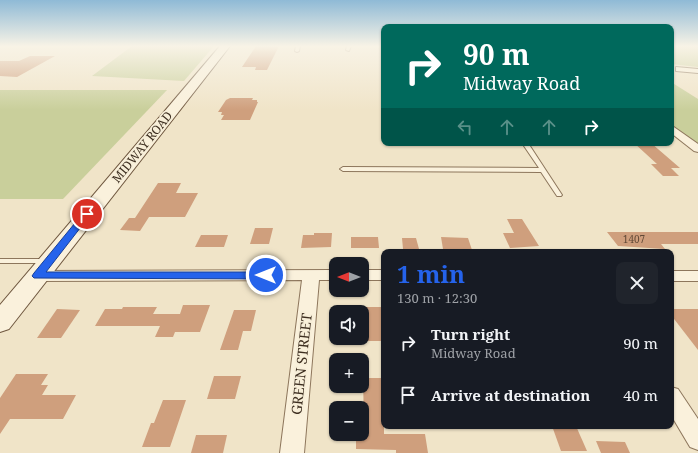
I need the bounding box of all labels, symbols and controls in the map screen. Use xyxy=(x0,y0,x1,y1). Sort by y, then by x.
text: 90 m xyxy=(463,35,530,73)
icon: right xyxy=(397,40,449,92)
text: Midway Road xyxy=(463,71,580,95)
street label: MIDWAY ROAD xyxy=(108,107,176,186)
icon: left xyxy=(454,116,476,138)
icon: ahead xyxy=(496,116,518,138)
icon: ahead xyxy=(538,116,560,138)
icon: right xyxy=(580,116,602,138)
pin xyxy=(70,197,104,231)
icon: arrive xyxy=(76,203,98,225)
house number: 1407 xyxy=(623,232,646,246)
position arrow xyxy=(245,254,287,296)
north arrow xyxy=(329,257,369,297)
map controls xyxy=(329,257,369,441)
text: 1 min xyxy=(397,257,465,290)
button: close xyxy=(616,262,658,304)
text: 130 m · 12:30 xyxy=(397,289,477,307)
button: sound xyxy=(329,305,369,345)
street label: GREEN STREET xyxy=(286,312,316,416)
text: Turn right xyxy=(431,324,510,344)
icon: right xyxy=(397,332,419,354)
text: 90 m xyxy=(623,333,658,353)
text: Midway Road xyxy=(431,344,516,362)
button: + xyxy=(329,353,369,393)
icon: arrive xyxy=(397,384,419,406)
text: Arrive at destination xyxy=(431,385,590,405)
text: 40 m xyxy=(623,385,658,405)
button: − xyxy=(329,401,369,441)

